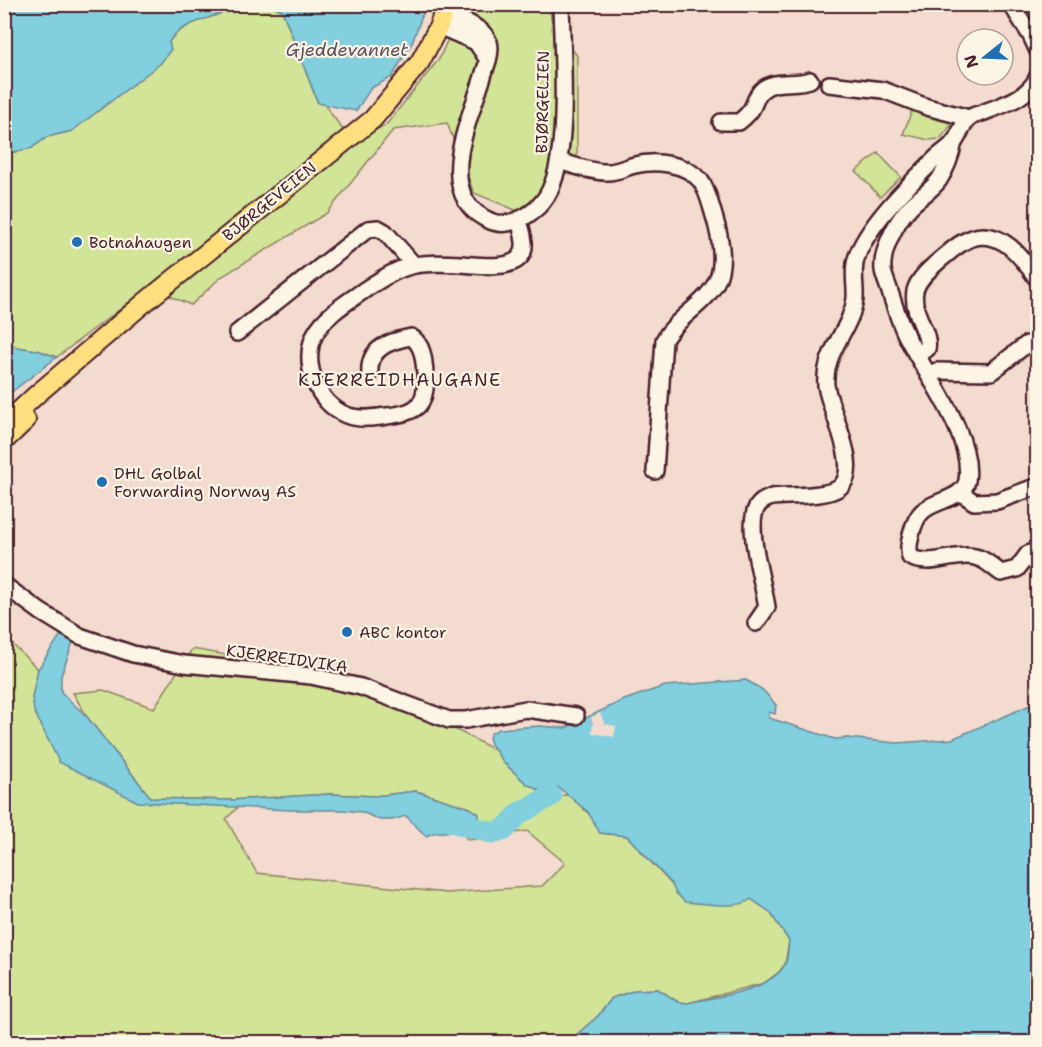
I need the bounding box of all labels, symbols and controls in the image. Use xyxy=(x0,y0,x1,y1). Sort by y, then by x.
north arrow xyxy=(955,27,1015,87)
water label: Gjeddevannet xyxy=(286,38,408,62)
street label: BJØRGELIEN xyxy=(531,50,554,154)
text: N xyxy=(959,52,983,71)
street label: BJØRGEVEIEN xyxy=(218,157,321,246)
place label: Botnahaugen xyxy=(89,232,192,253)
marker: Botnahaugen xyxy=(70,235,84,249)
district label: KJERREIDHAUGANE xyxy=(298,368,502,392)
place label: DHL Golbal Forwarding Norway AS xyxy=(114,463,296,502)
marker: DHL Golbal Forwarding Norway AS xyxy=(95,475,109,489)
place label: ABC kontor xyxy=(359,622,447,643)
marker: ABC kontor xyxy=(340,625,354,639)
street label: KJERREIDVIKA xyxy=(225,640,349,677)

